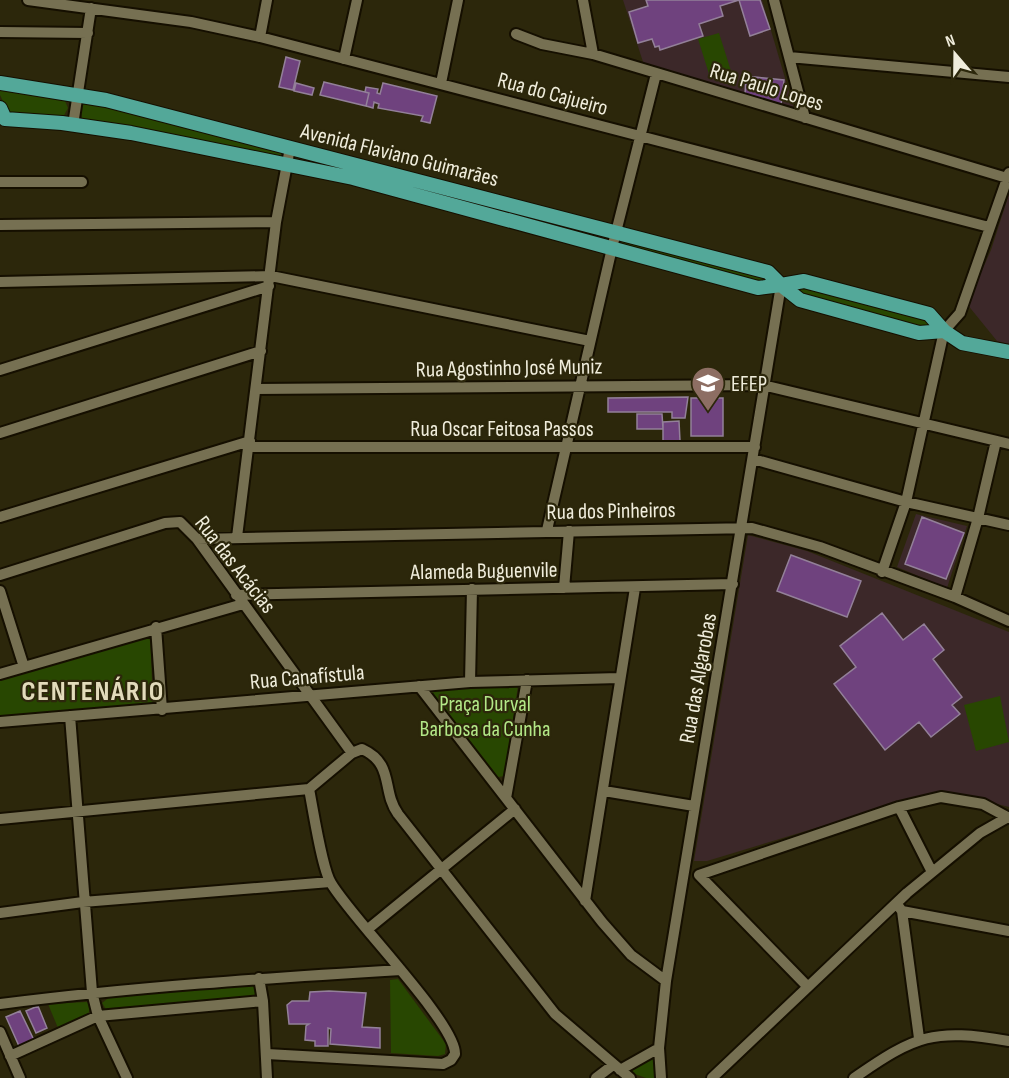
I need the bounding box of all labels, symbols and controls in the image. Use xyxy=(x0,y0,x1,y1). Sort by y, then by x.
north arrow xyxy=(925,24,985,84)
text: N xyxy=(943,31,958,52)
street label: Rua Paulo Lopes xyxy=(706,57,827,118)
street label: Rua do Cajueiro xyxy=(495,67,611,122)
street label: Avenida Flaviano Guimarães xyxy=(297,118,501,193)
street label: Rua Agostinho José Muniz xyxy=(416,353,603,384)
school or university icon: EFEP xyxy=(690,365,726,412)
place label: EFEP xyxy=(731,371,767,398)
street label: Rua Oscar Feitosa Passos xyxy=(410,416,594,443)
street label: Rua dos Pinheiros xyxy=(546,497,676,526)
street label: Rua das Acácias xyxy=(188,511,281,619)
street label: Alameda Buguenvile xyxy=(409,557,558,586)
street label: Rua das Algarobas xyxy=(674,611,723,745)
street label: Rua Canafístula xyxy=(249,659,365,696)
district label: CENTENÁRIO xyxy=(21,675,165,708)
park label: Praça Durval Barbosa da Cunha xyxy=(420,691,550,743)

